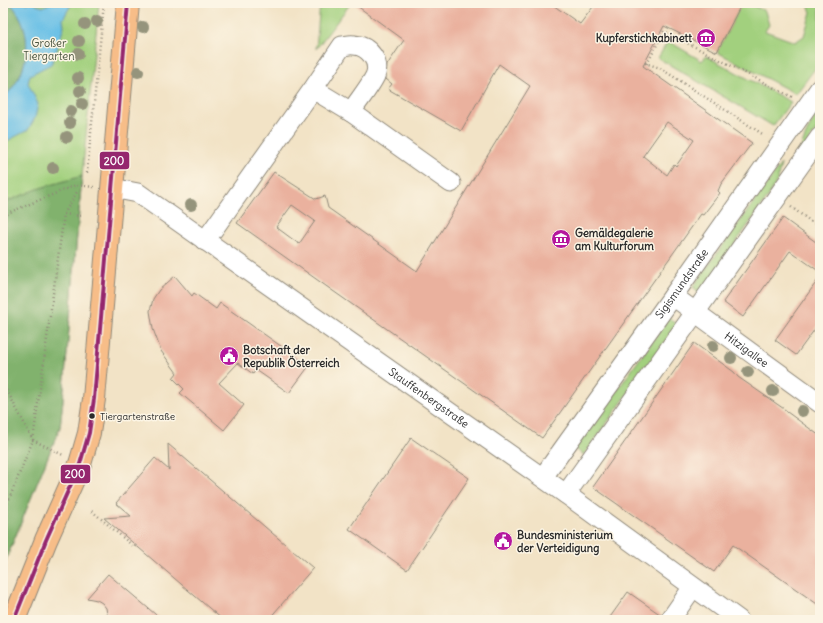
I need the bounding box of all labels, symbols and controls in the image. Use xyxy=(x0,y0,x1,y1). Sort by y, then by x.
museum icon: Kupferstichkabinett xyxy=(695,27,717,49)
place label: Kupferstichkabinett xyxy=(596,31,692,46)
park label: Großer Tiergarten xyxy=(23,36,75,63)
line badge: 200 xyxy=(99,151,130,170)
text: 200 xyxy=(104,154,124,168)
place label: Gemäldegalerie am Kulturforum xyxy=(575,226,654,253)
museum icon: Gemäldegalerie am Kulturforum xyxy=(550,228,572,250)
street label: Sigismundstraße xyxy=(652,246,711,321)
street label: Hitzigallee xyxy=(722,329,771,370)
place label: Botschaft der Republik Österreich xyxy=(243,343,340,371)
public building icon: Botschaft der Republik Österreich xyxy=(218,345,240,367)
street label: Stauffenbergstraße xyxy=(386,364,472,431)
place label: Tiergartenstraße xyxy=(100,410,175,423)
marker: Tiergartenstraße xyxy=(87,411,97,421)
line badge: 200 xyxy=(60,464,91,484)
text: 200 xyxy=(65,467,85,481)
place label: Bundesministerium der Verteidigung xyxy=(517,528,613,556)
public building icon: Bundesministerium der Verteidigung xyxy=(492,530,514,552)

